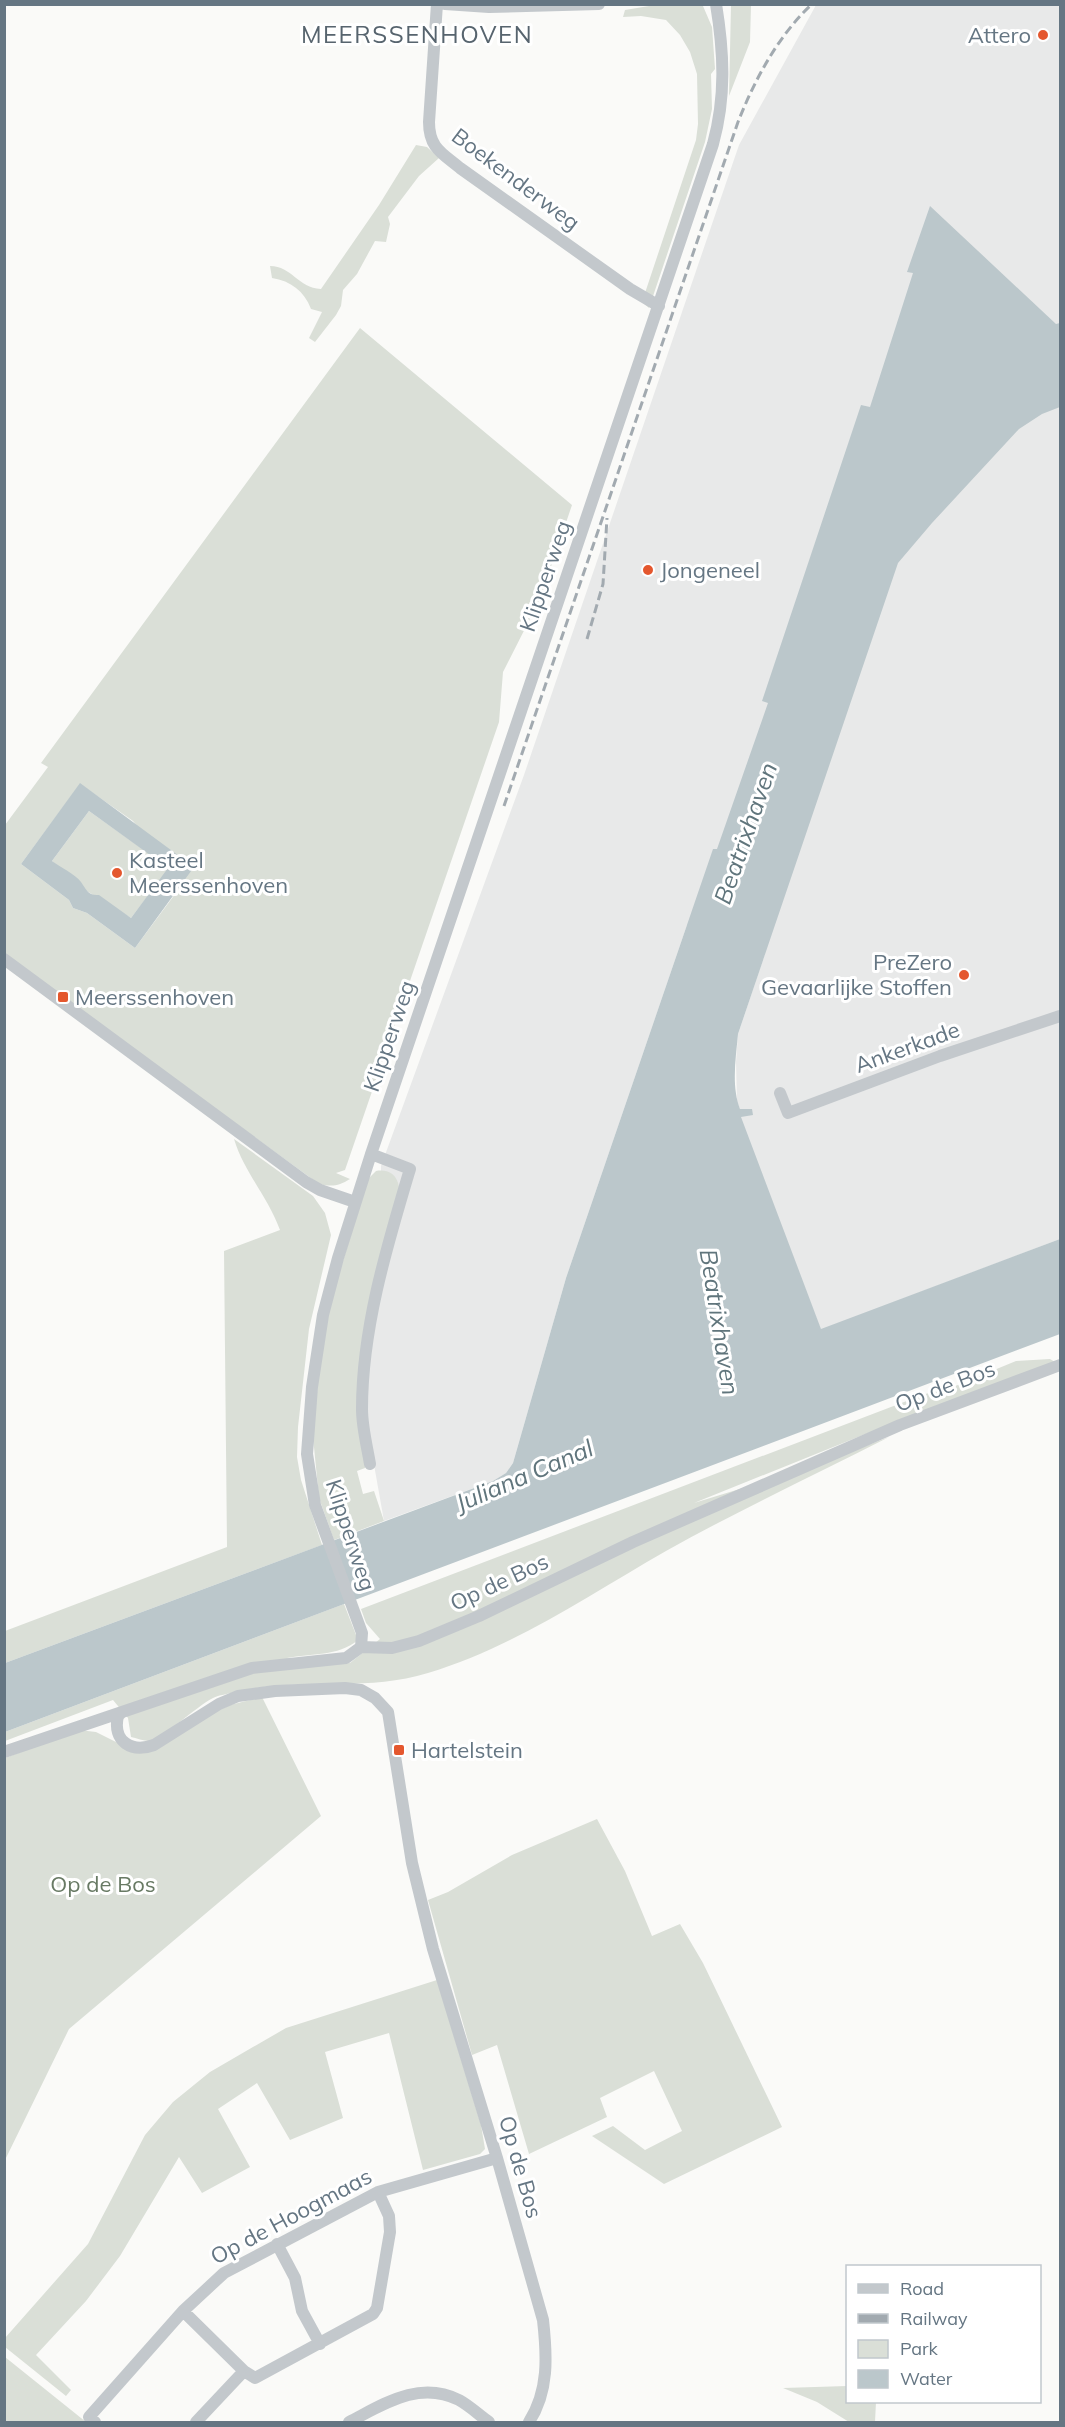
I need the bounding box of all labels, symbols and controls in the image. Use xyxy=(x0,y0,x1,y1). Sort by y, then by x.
district label: MEERSSENHOVEN xyxy=(301,19,533,49)
place label: Attero xyxy=(968,21,1031,49)
marker: Attero xyxy=(1036,28,1050,42)
street label: Boekenderweg xyxy=(446,122,586,236)
street label: Klipperweg xyxy=(513,517,577,635)
place label: Jongeneel xyxy=(660,556,760,584)
marker: Jongeneel xyxy=(641,563,655,577)
water label: Beatrixhaven xyxy=(707,758,783,908)
place label: Kasteel Meerssenhoven xyxy=(129,846,288,899)
marker: Kasteel Meerssenhoven xyxy=(110,866,124,880)
place label: PreZero Gevaarlijke Stoffen xyxy=(761,948,952,1001)
marker: PreZero Gevaarlijke Stoffen xyxy=(957,968,971,982)
street label: Klipperweg xyxy=(357,977,421,1095)
place label: Meerssenhoven xyxy=(75,983,234,1011)
marker: Meerssenhoven xyxy=(56,990,70,1004)
street label: Ankerkade xyxy=(851,1015,963,1079)
water label: Beatrixhaven xyxy=(694,1247,746,1397)
street label: Op de Bos xyxy=(891,1354,999,1418)
water label: Juliana Canal xyxy=(449,1432,598,1518)
street label: Klipperweg xyxy=(320,1476,382,1594)
street label: Op de Bos xyxy=(445,1547,553,1617)
place label: Hartelstein xyxy=(411,1736,523,1764)
marker: Hartelstein xyxy=(392,1743,406,1757)
park label: Op de Bos xyxy=(50,1870,156,1898)
street label: Op de Bos xyxy=(493,2113,549,2221)
street label: Op de Hoogmaas xyxy=(206,2162,376,2270)
legend xyxy=(846,2265,1041,2403)
text: Road xyxy=(900,2277,944,2300)
text: Railway xyxy=(900,2307,968,2330)
text: Park xyxy=(900,2337,939,2360)
text: Water xyxy=(900,2367,953,2390)

